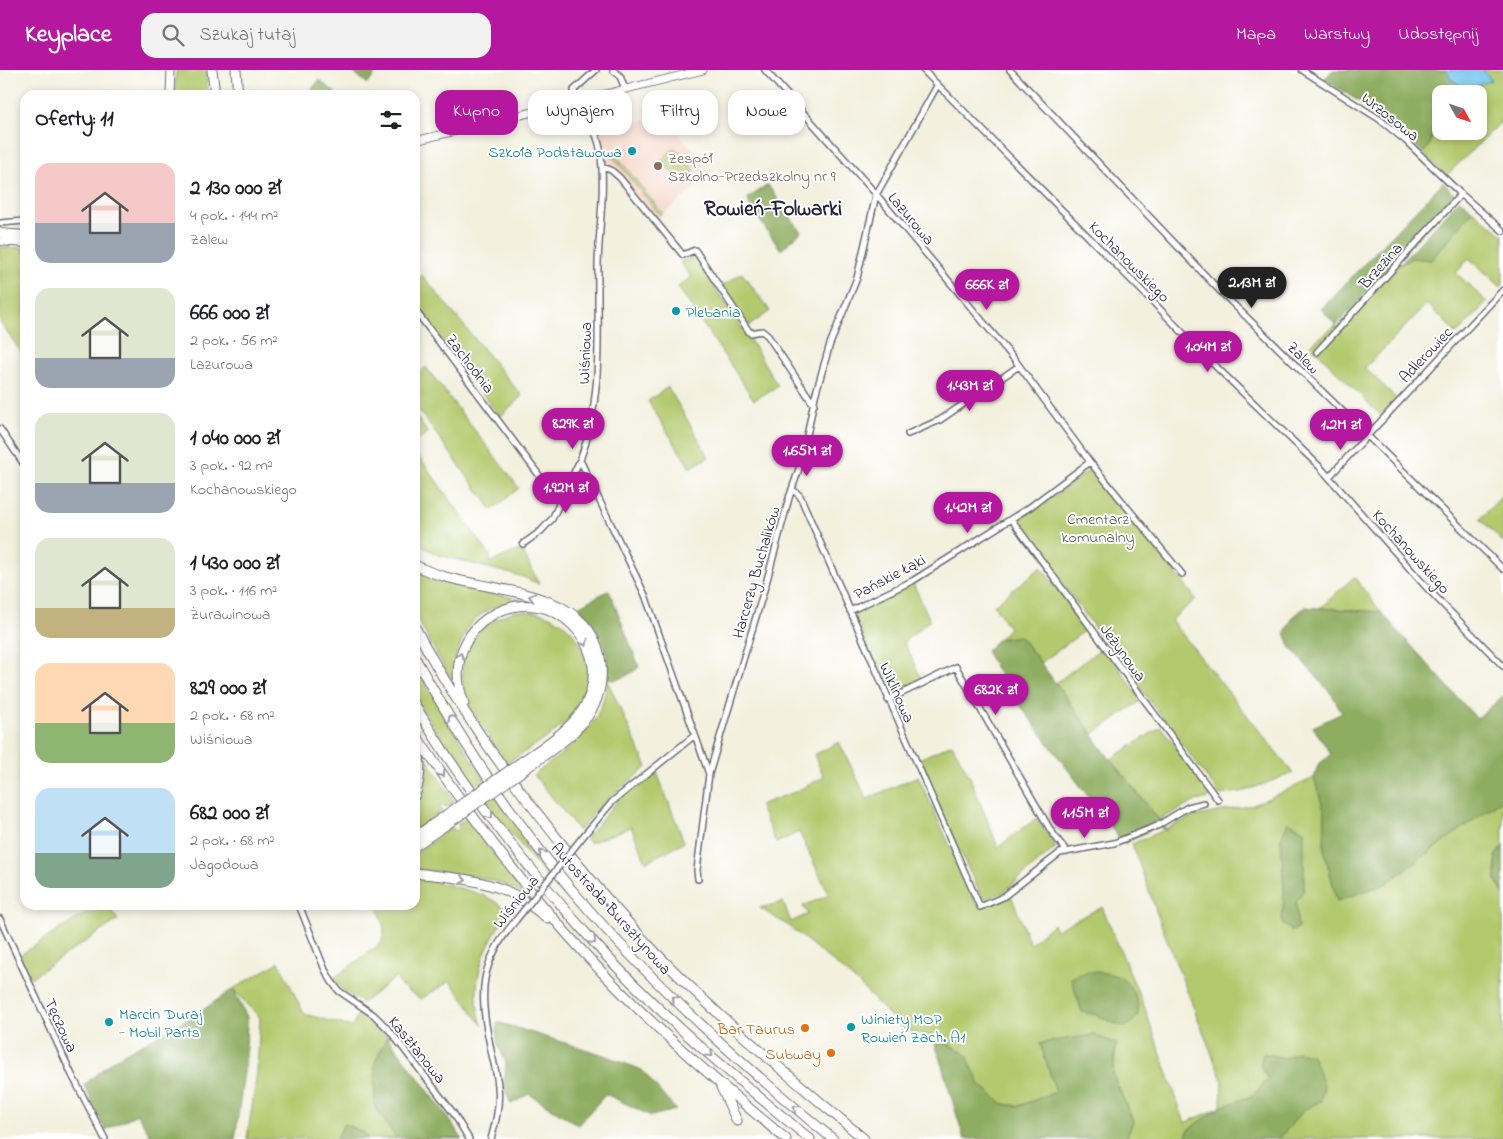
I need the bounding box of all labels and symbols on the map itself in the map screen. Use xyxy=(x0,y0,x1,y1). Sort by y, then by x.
north arrow xyxy=(1432,85,1488,140)
street label: Wrzosowa xyxy=(1356,87,1424,148)
place label: Szkoła Podstawowa xyxy=(488,141,622,165)
marker: Szkoła Podstawowa xyxy=(626,145,638,157)
place label: Zespół Szkolno-Przedszkolny nr 9 xyxy=(668,147,836,189)
marker: Zespół Szkolno-Przedszkolny nr 9 xyxy=(652,160,664,172)
street label: Lazurowa xyxy=(881,188,940,251)
district label: Rowień-Folwarki xyxy=(704,195,842,225)
street label: Kochanowskiego xyxy=(1082,216,1175,309)
street label: Brzezina xyxy=(1353,238,1409,296)
pin: 2.13M zł xyxy=(1200,266,1304,309)
pin: 666K zł xyxy=(941,268,1033,311)
place label: Plebania xyxy=(686,301,741,325)
marker: Plebania xyxy=(670,305,682,317)
street label: Wiśniowa xyxy=(573,321,599,385)
street label: Adlerowiec xyxy=(1394,321,1460,389)
street label: Zachodnia xyxy=(439,329,500,399)
pin: 1.04M zł xyxy=(1156,330,1260,373)
street label: Zalew xyxy=(1281,336,1325,380)
pin: 1.43M zł xyxy=(918,370,1022,412)
pin: 829K zł xyxy=(527,408,619,450)
pin: 1.2M zł xyxy=(1295,408,1387,451)
pin: 1.65M zł xyxy=(755,434,859,477)
pin: 1.92M zł xyxy=(514,472,618,514)
pin: 1.42M zł xyxy=(916,492,1020,534)
street label: Harcerzy Buchalików xyxy=(727,504,787,641)
street label: Kochanowskiego xyxy=(1366,505,1455,600)
park label: Cmentarz komunalny xyxy=(1062,508,1135,550)
street label: Pańskie Łąki xyxy=(850,549,930,607)
one-way arrow xyxy=(528,592,536,602)
street label: Jeżynowa xyxy=(1093,619,1151,687)
one-way arrow xyxy=(579,638,589,647)
one-way arrow xyxy=(455,653,465,661)
street label: Wiklinowa xyxy=(872,659,920,727)
pin: 682K zł xyxy=(950,674,1042,716)
one-way arrow xyxy=(447,715,457,724)
one-way arrow xyxy=(436,768,445,778)
pin: 1.15M zł xyxy=(1033,796,1137,839)
one-way arrow xyxy=(484,810,493,820)
street label: Autostrada Bursztynowa xyxy=(544,838,677,981)
one-way arrow xyxy=(540,850,548,859)
street label: Wiśniowa xyxy=(488,870,546,934)
one-way arrow xyxy=(460,874,468,885)
one-way arrow xyxy=(587,936,596,945)
street label: Tęczowa xyxy=(37,995,83,1057)
one-way arrow xyxy=(672,996,681,1005)
place label: Marcin Duraj - Mobil Parts xyxy=(119,1003,203,1045)
place label: Winiety MOP Rowień Zach. A1 xyxy=(861,1008,965,1050)
street label: Kasztanowa xyxy=(382,1011,451,1089)
marker: Marcin Duraj - Mobil Parts xyxy=(103,1016,115,1028)
place label: Bar Taurus xyxy=(717,1018,795,1042)
marker: Winiety MOP Rowień Zach. A1 xyxy=(845,1021,857,1033)
marker: Bar Taurus xyxy=(799,1022,811,1034)
place label: Subway xyxy=(765,1043,821,1067)
marker: Subway xyxy=(825,1047,837,1059)
one-way arrow xyxy=(704,1048,713,1057)
one-way arrow xyxy=(792,1104,801,1113)

